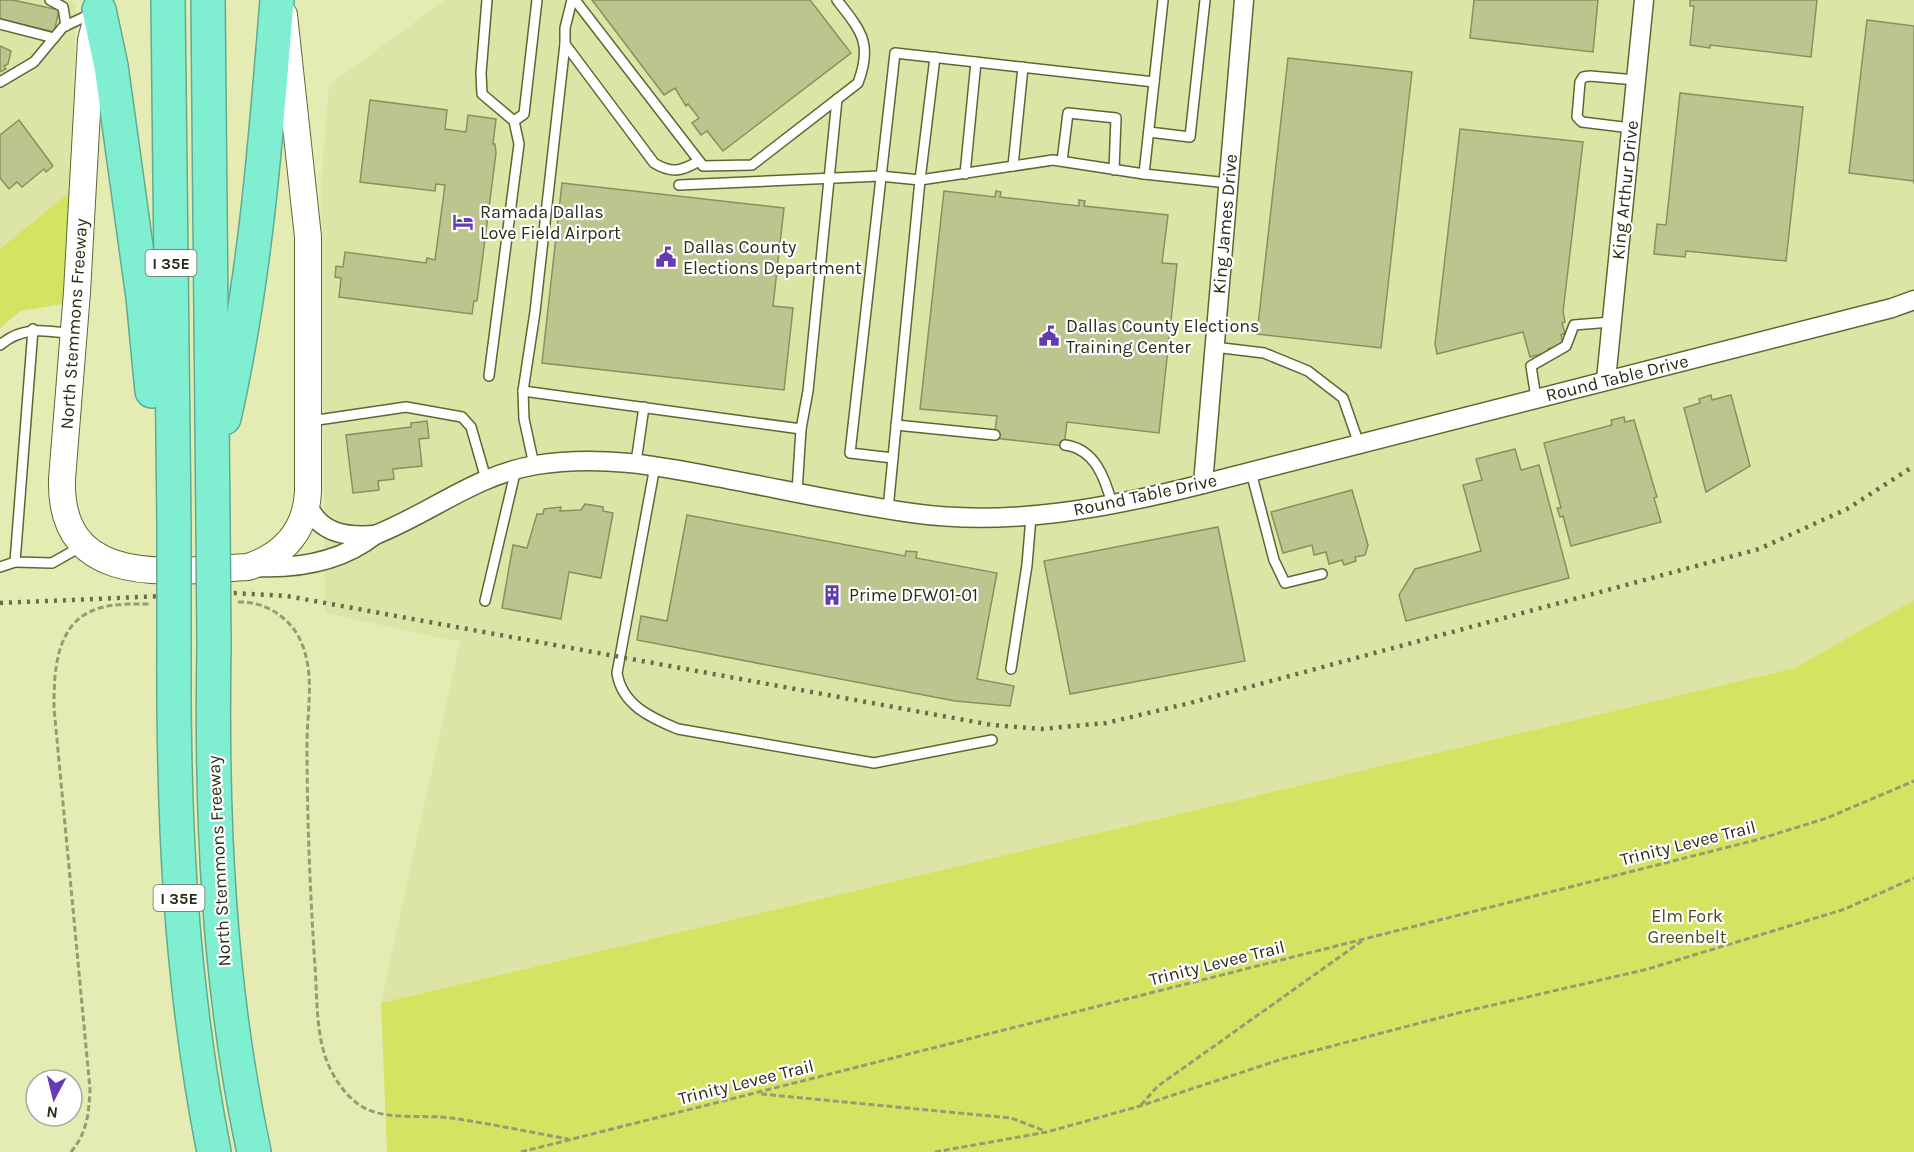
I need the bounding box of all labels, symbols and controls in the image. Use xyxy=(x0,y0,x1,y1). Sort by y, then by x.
street label: King Arthur Drive xyxy=(1607,119,1643,261)
street label: King James Drive xyxy=(1208,153,1242,295)
place label: Ramada Dallas Love Field Airport xyxy=(480,201,621,244)
hotel icon: Ramada Dallas Love Field Airport xyxy=(451,210,475,234)
street label: North Stemmons Freeway xyxy=(56,217,92,430)
place label: Dallas County Elections Department xyxy=(683,236,862,279)
public building icon: Dallas County Elections Department xyxy=(654,245,678,269)
road number: I 35E xyxy=(146,250,196,276)
place label: Dallas County Elections Training Center xyxy=(1066,315,1260,358)
public building icon: Dallas County Elections Training Center xyxy=(1037,324,1061,348)
street label: Round Table Drive xyxy=(1543,350,1691,406)
street label: Round Table Drive xyxy=(1071,469,1219,521)
building icon: Prime DFW01-01 xyxy=(820,583,844,607)
place label: Prime DFW01-01 xyxy=(849,584,978,606)
street label: North Stemmons Freeway xyxy=(202,754,236,967)
street label: Trinity Levee Trail xyxy=(1618,815,1758,871)
road number: I 35E xyxy=(154,885,204,911)
park label: Elm Fork Greenbelt xyxy=(1647,905,1727,948)
street label: Trinity Levee Trail xyxy=(1147,935,1287,991)
street label: Trinity Levee Trail xyxy=(676,1054,816,1110)
north arrow xyxy=(24,1068,84,1128)
text: N xyxy=(45,1102,59,1123)

